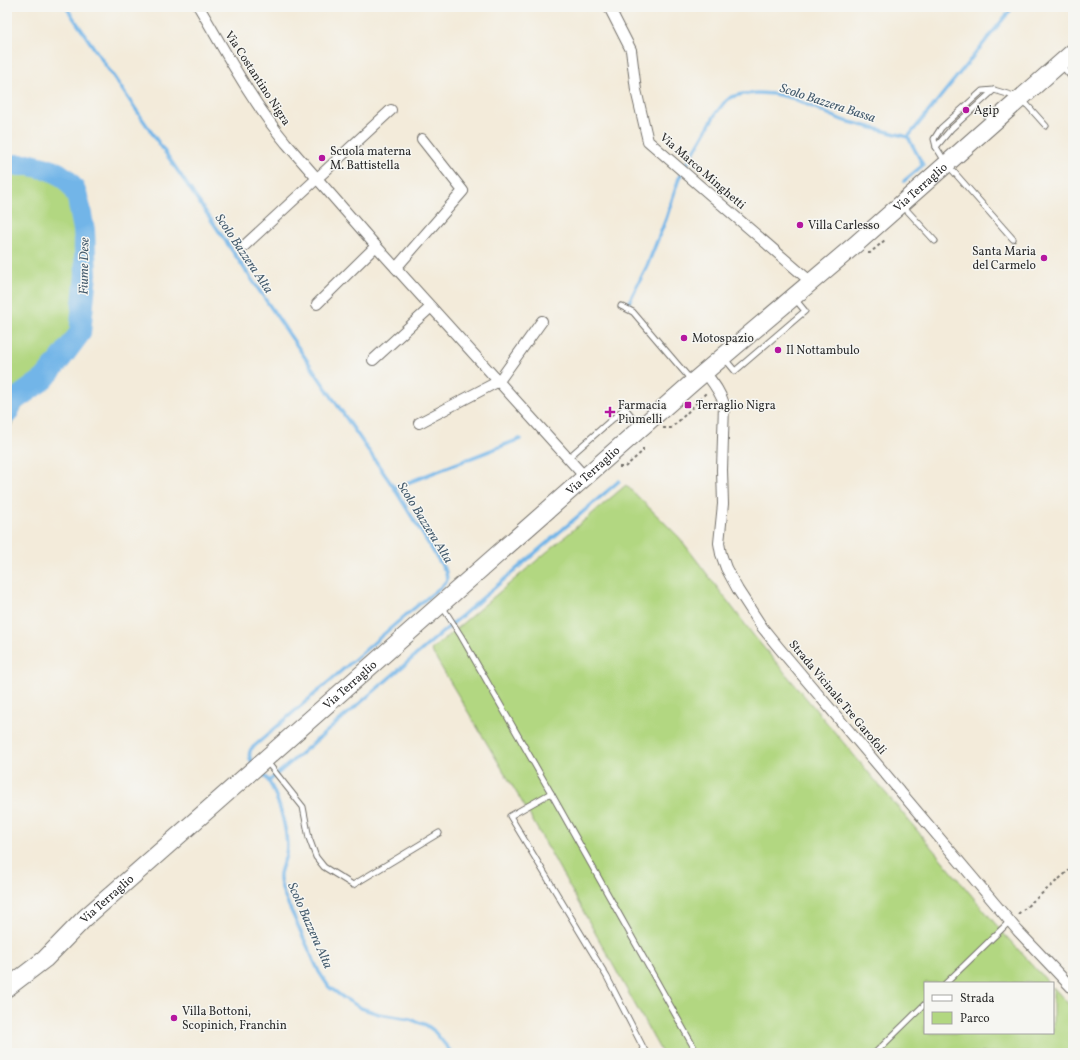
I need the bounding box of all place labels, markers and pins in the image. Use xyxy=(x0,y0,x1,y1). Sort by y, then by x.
place label: Agip xyxy=(974,103,999,119)
marker: Agip xyxy=(961,105,971,115)
place label: Scuola materna M. Battistella xyxy=(330,144,411,174)
marker: Scuola materna M. Battistella xyxy=(317,153,327,163)
place label: Villa Carlesso xyxy=(808,218,880,234)
marker: Villa Carlesso xyxy=(795,220,805,230)
place label: Santa Maria del Carmelo xyxy=(972,244,1036,274)
marker: Santa Maria del Carmelo xyxy=(1039,253,1049,263)
place label: Motospazio xyxy=(692,331,754,347)
marker: Motospazio xyxy=(679,333,689,343)
place label: Il Nottambulo xyxy=(786,343,860,359)
marker: Il Nottambulo xyxy=(773,345,783,355)
place label: Farmacia Piumelli xyxy=(618,398,667,428)
place label: Terraglio Nigra xyxy=(696,398,776,414)
marker: Terraglio Nigra xyxy=(683,400,693,410)
marker: Farmacia Piumelli xyxy=(605,407,615,417)
place label: Villa Bottoni, Scopinich, Franchin xyxy=(182,1004,287,1034)
marker: Villa Bottoni, Scopinich, Franchin xyxy=(169,1013,179,1023)

